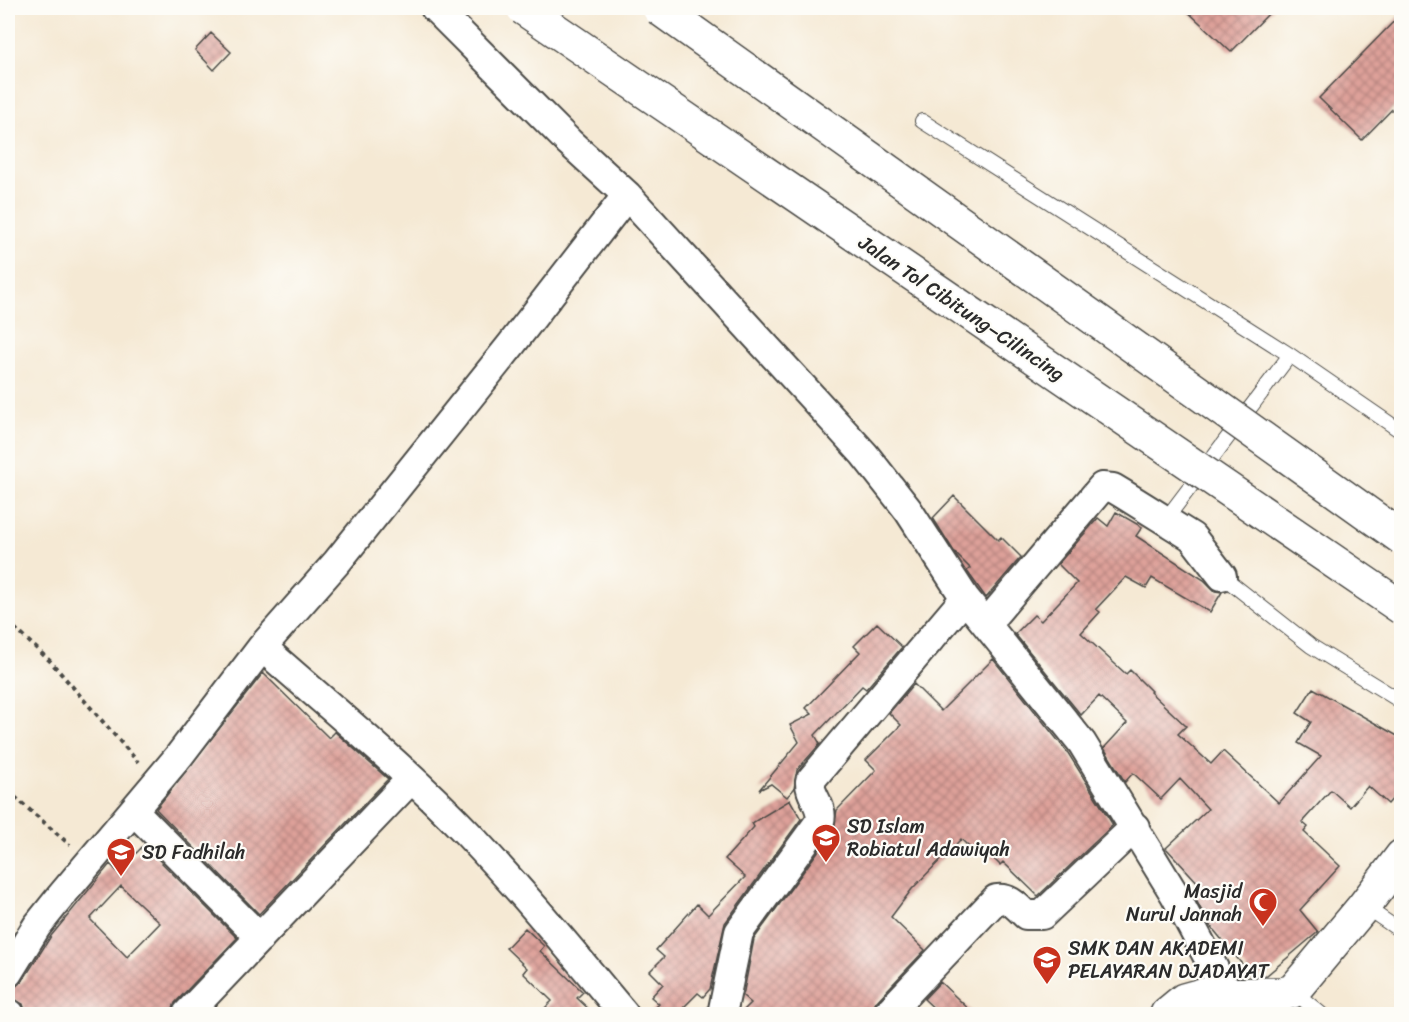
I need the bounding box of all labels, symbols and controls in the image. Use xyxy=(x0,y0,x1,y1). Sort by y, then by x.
street label: Jalan Tol Cibitung–Cilincing xyxy=(850,225,1072,391)
place label: SD Islam Robiatul Adawiyah xyxy=(847,809,1010,867)
school or university icon: SD Islam Robiatul Adawiyah xyxy=(810,822,842,864)
place label: SD Fadhilah xyxy=(142,835,245,870)
school or university icon: SD Fadhilah xyxy=(105,836,137,878)
place label: Masjid Nurul Jannah xyxy=(1126,874,1243,932)
mosque icon: Masjid Nurul Jannah xyxy=(1247,886,1279,928)
place label: SMK DAN AKADEMI PELAYARAN DJADAYAT xyxy=(1068,931,1271,989)
school or university icon: SMK DAN AKADEMI PELAYARAN DJADAYAT xyxy=(1031,944,1063,986)

